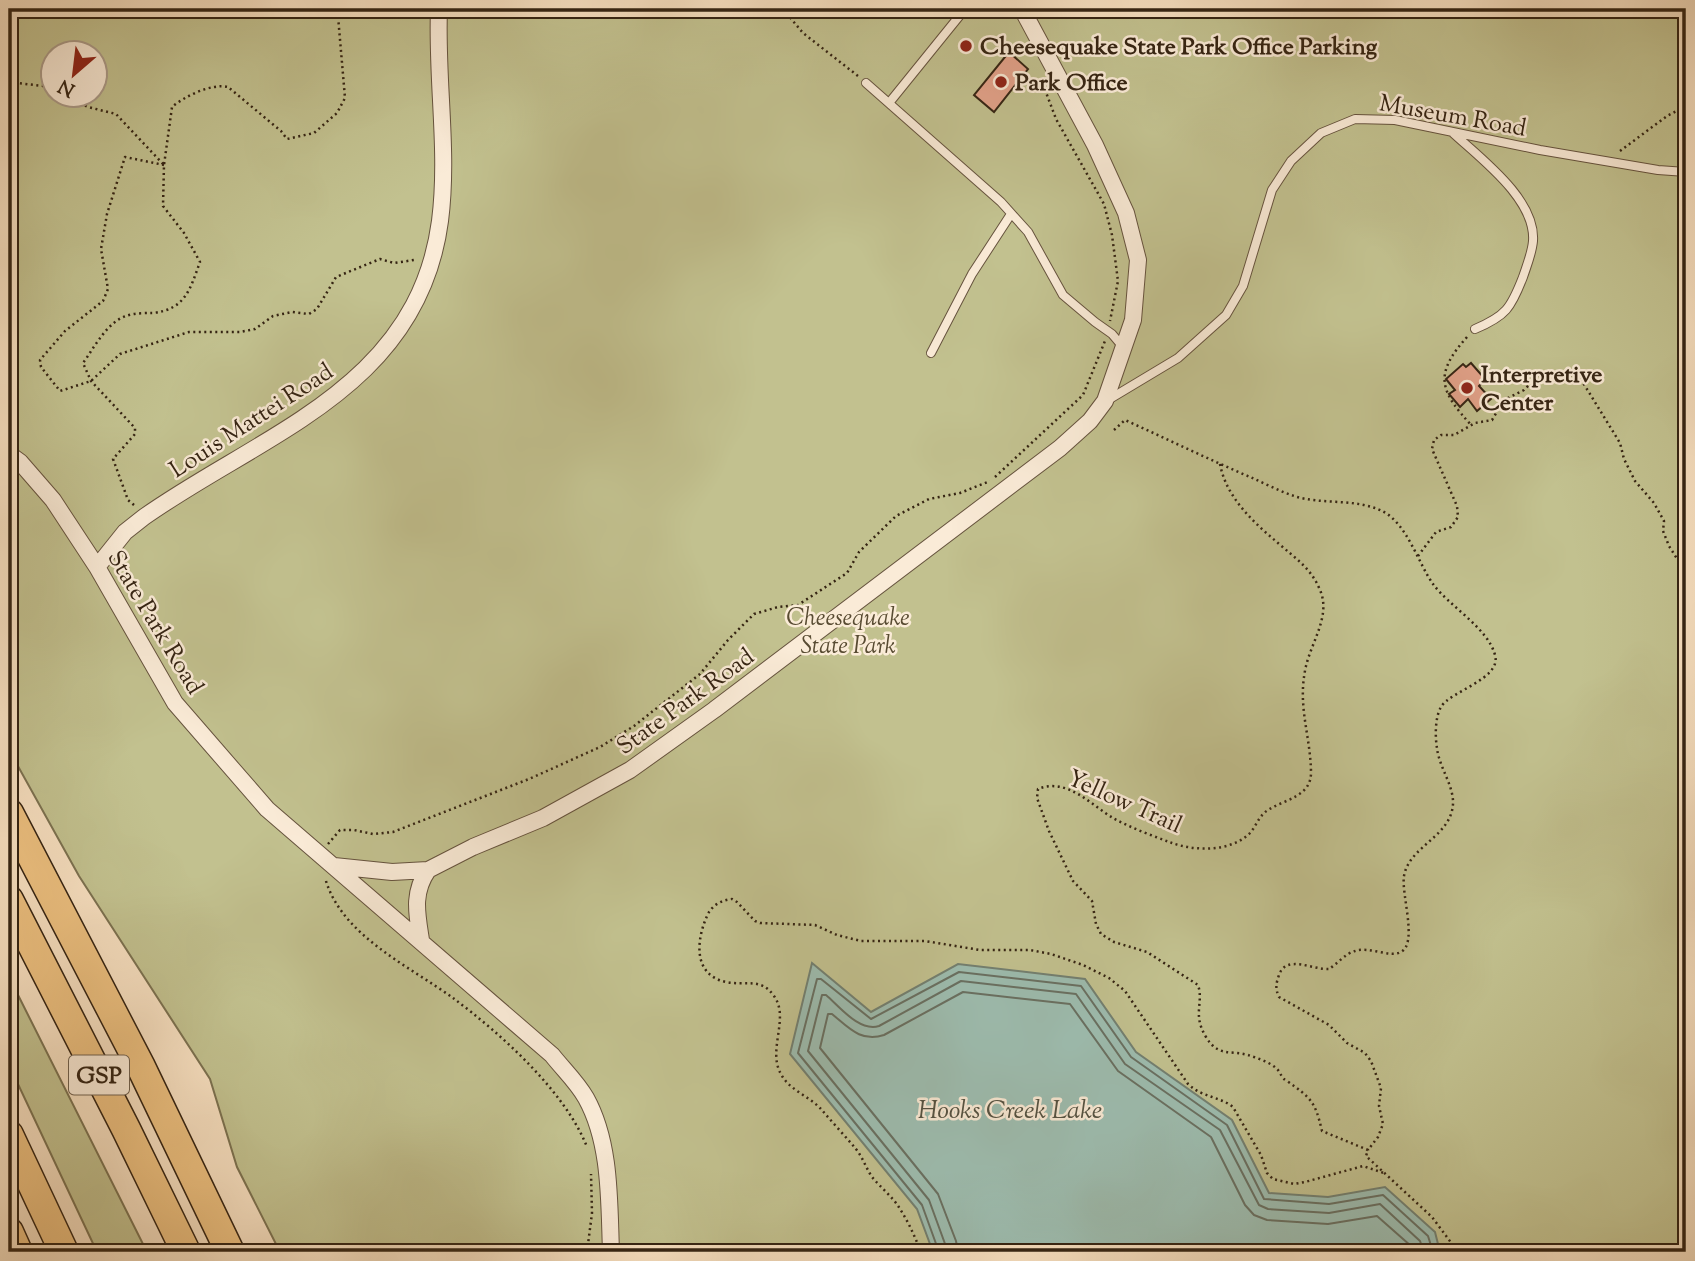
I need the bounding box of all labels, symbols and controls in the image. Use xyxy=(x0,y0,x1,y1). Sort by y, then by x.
place label: Cheesequake State Park Office Parking xyxy=(980,31,1378,65)
north arrow xyxy=(38,38,108,108)
marker: Cheesequake State Park Office Parking xyxy=(958,38,974,54)
place label: Park Office xyxy=(1015,67,1128,101)
text: N xyxy=(54,71,80,102)
marker: Park Office xyxy=(993,74,1009,90)
street label: Museum Road xyxy=(1376,87,1529,147)
street label: Louis Mattei Road xyxy=(164,356,341,487)
place label: Interpretive Center xyxy=(1481,359,1603,421)
marker: Interpretive Center xyxy=(1459,380,1475,396)
street label: State Park Road xyxy=(98,545,211,702)
park label: Cheesequake State Park xyxy=(786,602,910,664)
street label: State Park Road xyxy=(610,641,762,764)
street label: Yellow Trail xyxy=(1061,762,1187,843)
road number: GSP xyxy=(69,1056,129,1094)
water label: Hooks Creek Lake xyxy=(918,1093,1102,1130)

